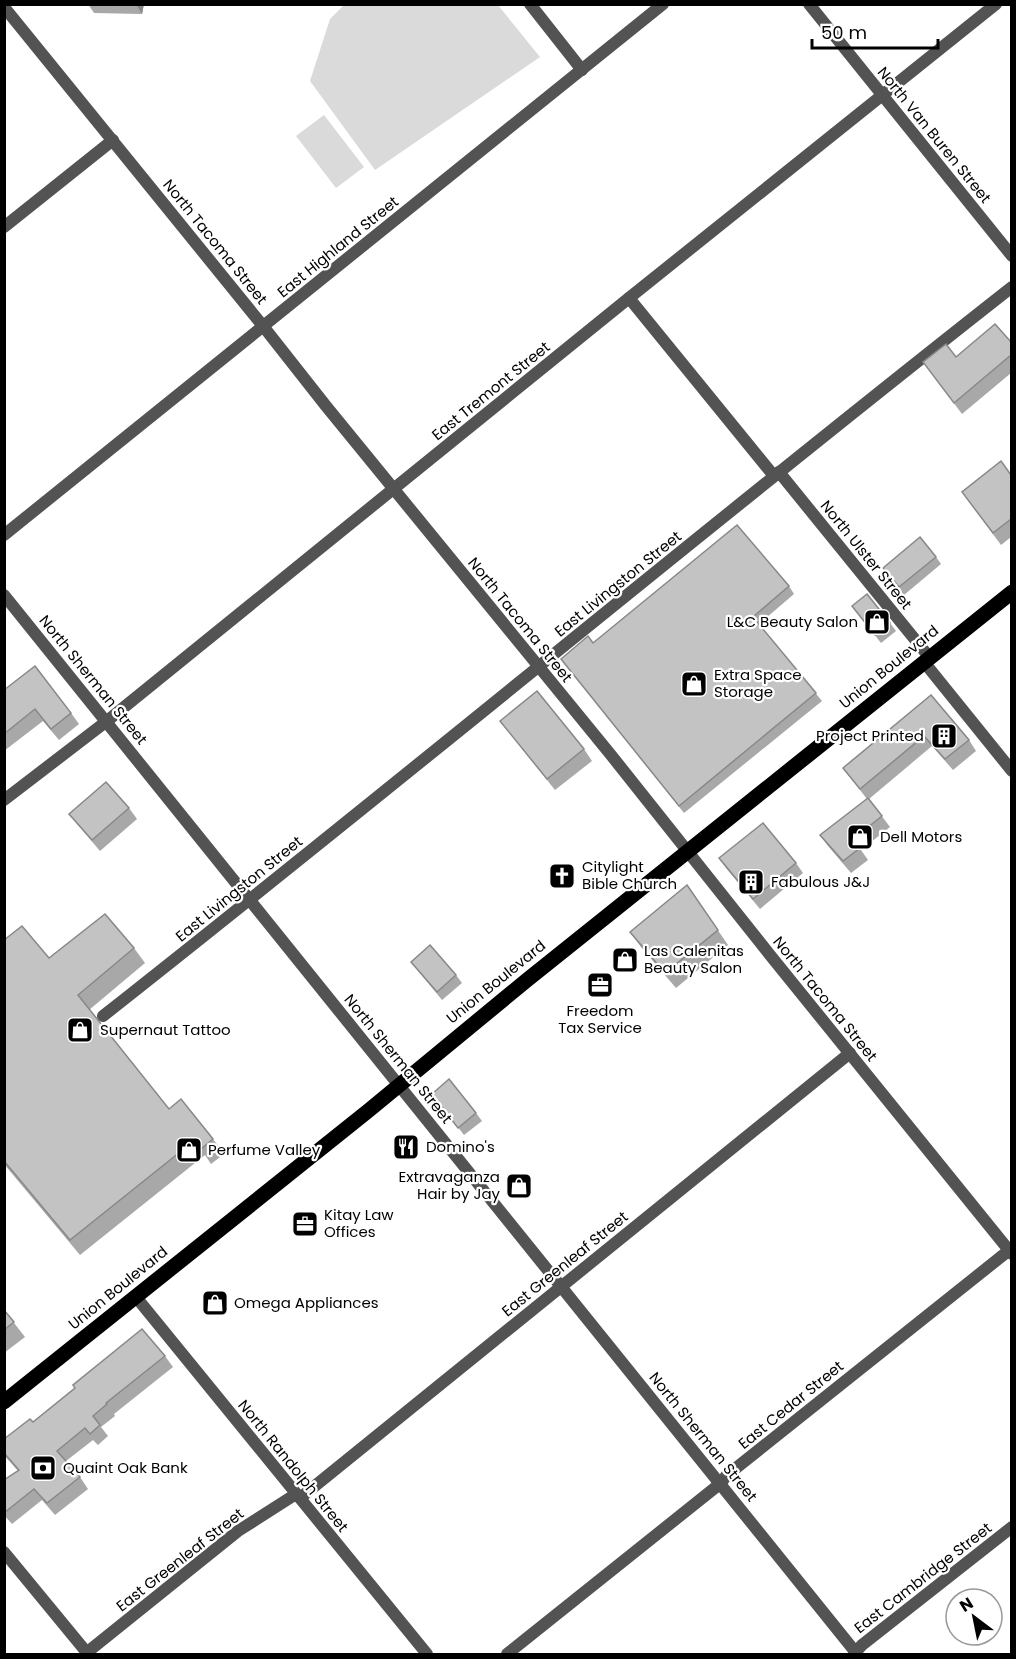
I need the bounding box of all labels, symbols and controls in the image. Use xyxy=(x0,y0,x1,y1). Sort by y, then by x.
scale bar xyxy=(812,12,938,50)
text: 50 m xyxy=(821,20,867,45)
street label: North Van Buren Street xyxy=(873,62,996,207)
street label: North Tacoma Street xyxy=(158,175,272,309)
street label: East Highland Street xyxy=(273,191,403,302)
street label: East Tremont Street xyxy=(427,336,554,445)
street label: North Ulster Street xyxy=(816,496,917,614)
street label: East Livingston Street xyxy=(550,526,686,641)
street label: North Tacoma Street xyxy=(463,553,577,687)
shop icon: L&C Beauty Salon xyxy=(862,607,892,637)
street label: North Sherman Street xyxy=(34,610,152,749)
place label: L&C Beauty Salon xyxy=(727,611,858,632)
street label: Union Boulevard xyxy=(835,620,943,713)
place label: Extra Space Storage xyxy=(714,664,802,702)
shop icon: Extra Space Storage xyxy=(679,669,709,699)
building icon: Project Printed xyxy=(929,721,959,751)
place label: Project Printed xyxy=(816,725,924,746)
shop icon: Dell Motors xyxy=(845,822,875,852)
place label: Dell Motors xyxy=(880,826,962,847)
street label: East Livingston Street xyxy=(171,831,307,946)
place label: Citylight Bible Church xyxy=(582,856,677,894)
church icon: Citylight Bible Church xyxy=(547,861,577,891)
building icon: Fabulous J&J xyxy=(736,867,766,897)
place label: Fabulous J&J xyxy=(771,871,870,892)
street label: North Tacoma Street xyxy=(768,932,882,1066)
street label: Union Boulevard xyxy=(442,935,550,1028)
place label: Las Calenitas Beauty Salon xyxy=(644,940,744,978)
shop icon: Las Calenitas Beauty Salon xyxy=(610,945,640,975)
office icon: Freedom Tax Service xyxy=(585,970,615,1000)
street label: North Sherman Street xyxy=(339,989,457,1128)
place label: Freedom Tax Service xyxy=(558,1000,642,1038)
shop icon: Supernaut Tattoo xyxy=(65,1015,95,1045)
place label: Supernaut Tattoo xyxy=(100,1019,231,1040)
restaurant icon: Domino's xyxy=(391,1132,421,1162)
shop icon: Perfume Valley xyxy=(174,1135,204,1165)
place label: Domino's xyxy=(426,1136,495,1157)
place label: Perfume Valley xyxy=(208,1139,321,1160)
place label: Extravaganza Hair by Jay xyxy=(399,1166,501,1204)
shop icon: Extravaganza Hair by Jay xyxy=(504,1171,534,1201)
place label: Kitay Law Offices xyxy=(324,1204,394,1242)
street label: East Greenleaf Street xyxy=(497,1206,632,1321)
office icon: Kitay Law Offices xyxy=(290,1209,320,1239)
street label: Union Boulevard xyxy=(64,1241,172,1334)
shop icon: Omega Appliances xyxy=(200,1288,230,1318)
place label: Omega Appliances xyxy=(234,1292,379,1313)
street label: East Cedar Street xyxy=(734,1356,848,1454)
street label: North Sherman Street xyxy=(644,1367,762,1506)
street label: North Randolph Street xyxy=(233,1395,353,1536)
bank icon: Quaint Oak Bank xyxy=(28,1453,58,1483)
place label: Quaint Oak Bank xyxy=(63,1457,188,1478)
street label: East Greenleaf Street xyxy=(112,1503,248,1616)
street label: East Cambridge Street xyxy=(850,1517,996,1638)
north arrow xyxy=(944,1587,1004,1647)
text: N xyxy=(955,1592,978,1618)

